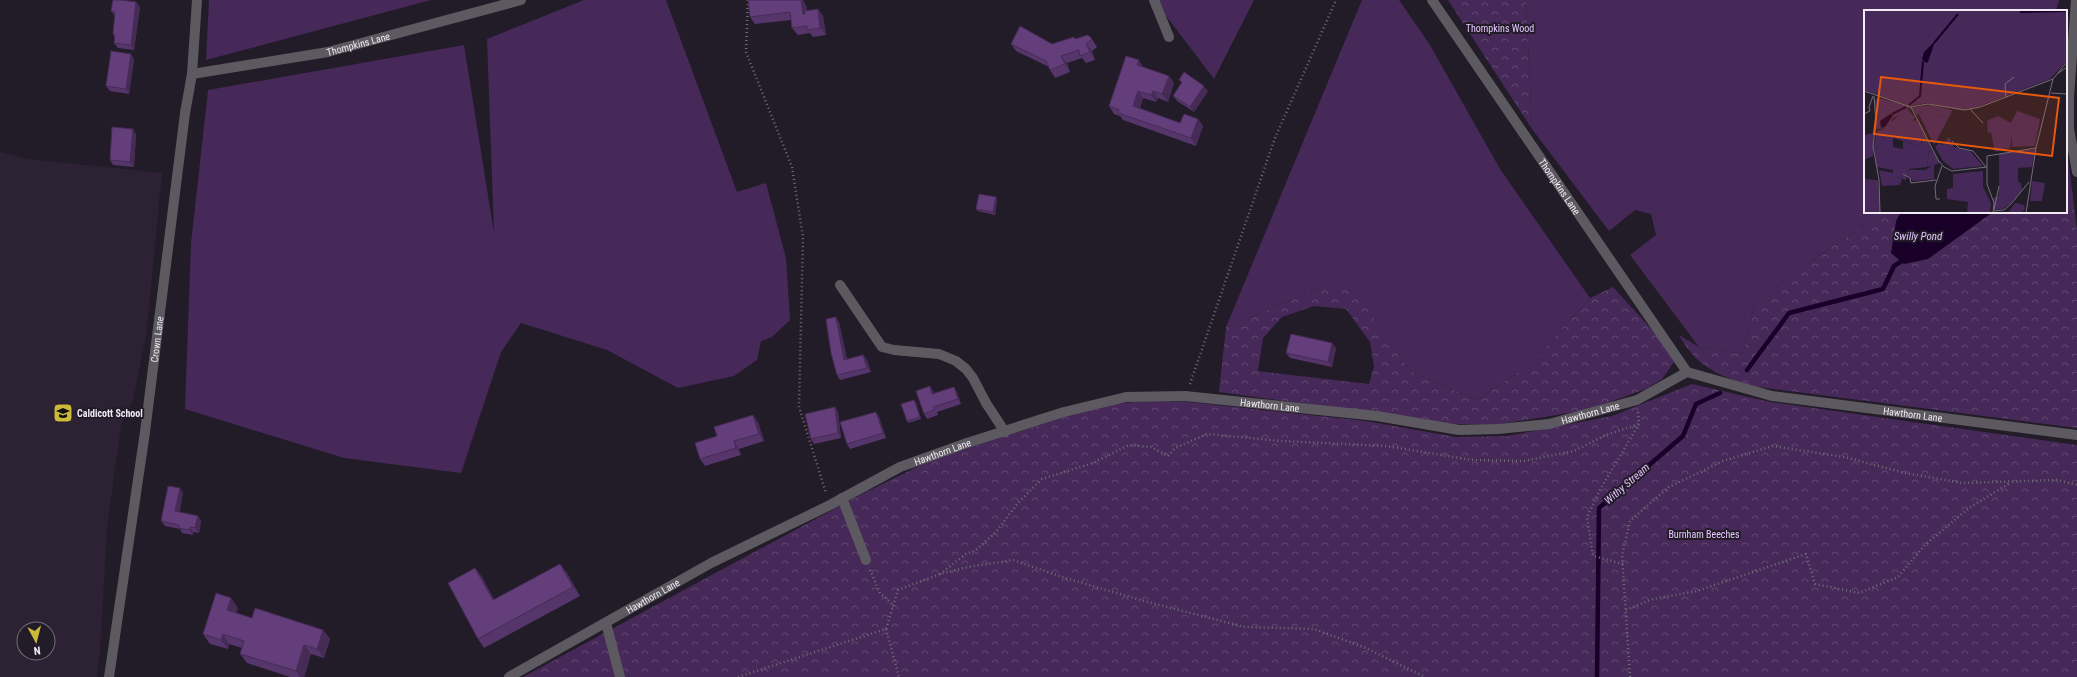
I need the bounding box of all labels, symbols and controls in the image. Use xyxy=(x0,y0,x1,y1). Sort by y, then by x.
inset map xyxy=(1864,10,2067,213)
park label: Thompkins Wood xyxy=(1466,23,1534,34)
street label: Thompkins Lane xyxy=(325,30,391,58)
street label: Thompkins Lane xyxy=(1537,156,1583,217)
water label: Swilly Pond xyxy=(1894,230,1943,243)
street label: Crown Lane xyxy=(148,315,165,363)
street label: Hawthorn Lane xyxy=(1240,396,1300,413)
street label: Hawthorn Lane xyxy=(1560,400,1621,426)
school or university icon: Caldicott School xyxy=(52,402,74,424)
street label: Hawthorn Lane xyxy=(1882,405,1943,423)
place label: Caldicott School xyxy=(77,408,143,419)
street label: Hawthorn Lane xyxy=(912,437,972,467)
water label: Withy Stream xyxy=(1602,461,1652,507)
park label: Burnham Beeches xyxy=(1668,529,1740,540)
street label: Hawthorn Lane xyxy=(624,576,682,615)
north arrow xyxy=(16,621,56,661)
text: N xyxy=(33,644,41,657)

